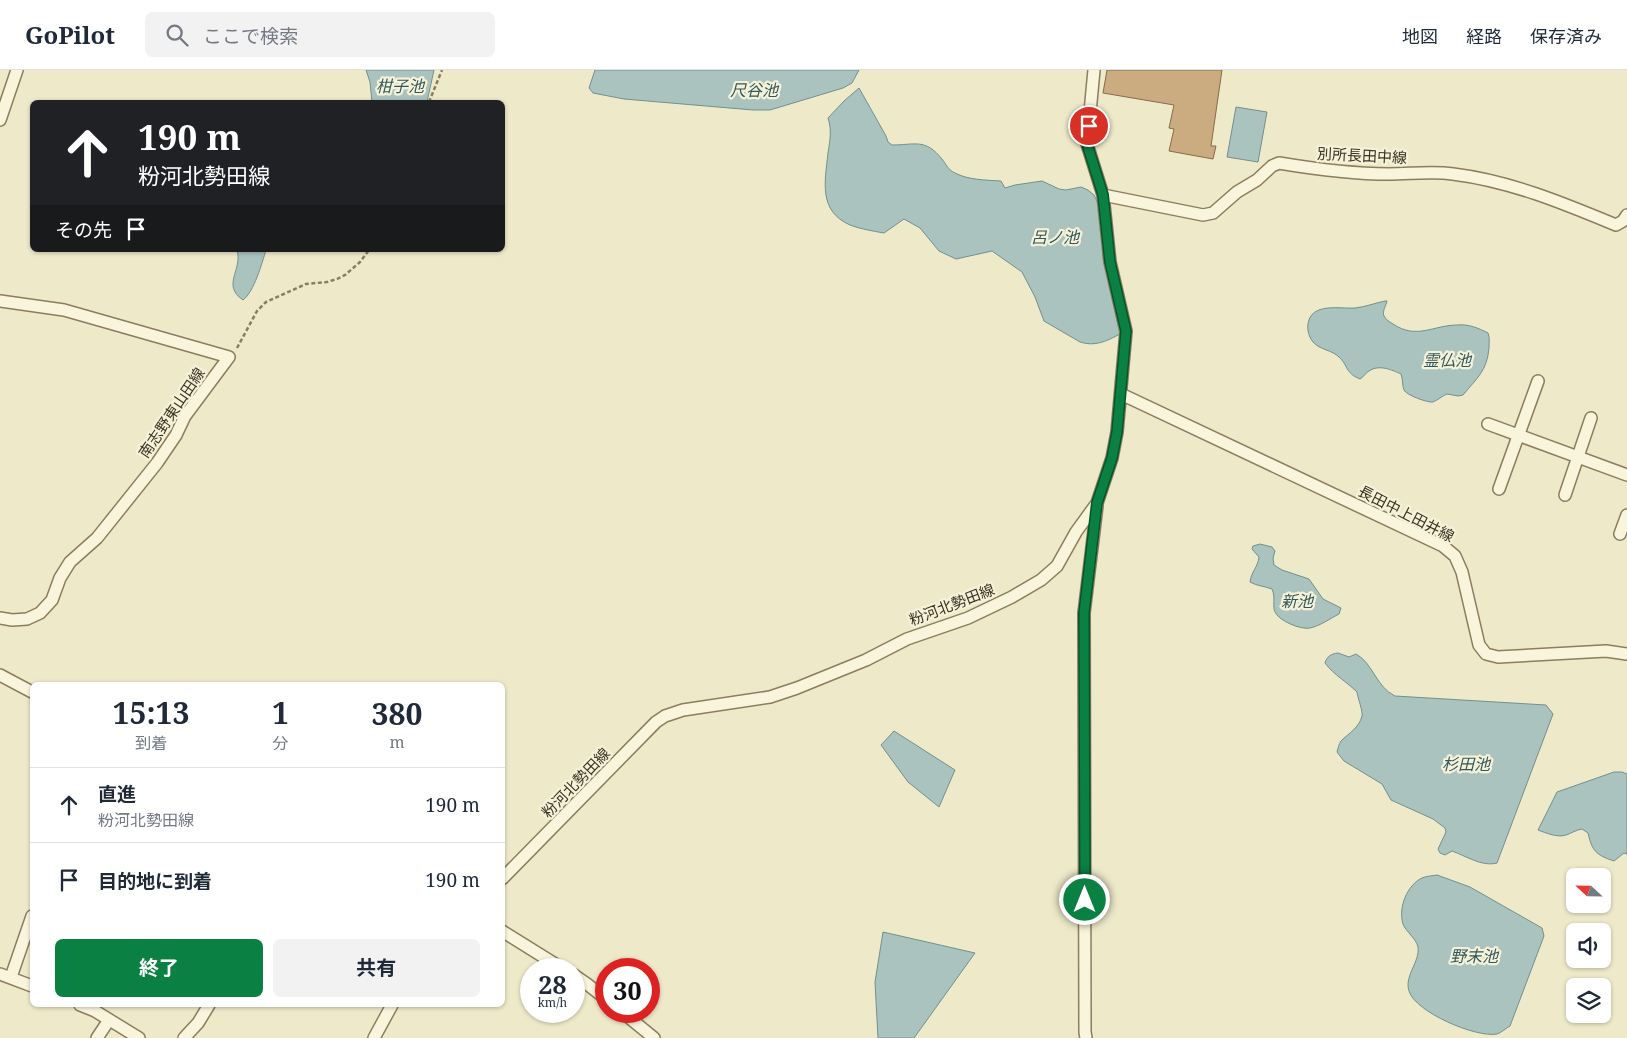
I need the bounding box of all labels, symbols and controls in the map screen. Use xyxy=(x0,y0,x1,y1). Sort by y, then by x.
search box xyxy=(145,12,495,57)
text: GoPilot xyxy=(25,18,115,51)
icon: search xyxy=(163,21,191,49)
text: ここで検索 xyxy=(203,23,298,49)
text: 地図 xyxy=(1402,24,1438,48)
text: 経路 xyxy=(1466,24,1502,48)
text: 保存済み xyxy=(1530,24,1602,48)
water label: 柑子池 xyxy=(376,75,426,97)
water label: 尺谷池 xyxy=(730,79,780,101)
pin xyxy=(1068,105,1110,147)
icon: arrive xyxy=(1075,112,1103,140)
text: 190 m xyxy=(138,113,241,160)
icon: ahead xyxy=(55,120,120,185)
street label: 別所長田中線 xyxy=(1317,143,1408,167)
text: 粉河北勢田線 xyxy=(138,160,270,190)
icon: arrive xyxy=(122,215,150,243)
text: その先 xyxy=(55,217,112,243)
water label: 呂ノ池 xyxy=(1031,226,1081,248)
water label: 霊仏池 xyxy=(1423,349,1473,371)
street label: 南志野東山田線 xyxy=(134,363,209,462)
street label: 長田中上田井線 xyxy=(1355,480,1458,546)
street label: 粉河北勢田線 xyxy=(906,579,997,630)
water label: 新池 xyxy=(1281,590,1315,612)
text: 15:13 xyxy=(113,692,189,733)
text: 1 xyxy=(272,692,289,733)
text: 380 xyxy=(372,693,422,734)
text: m xyxy=(389,731,405,753)
text: 到着 xyxy=(135,732,167,754)
text: 分 xyxy=(273,732,289,754)
street label: 粉河北勢田線 xyxy=(537,743,614,822)
water label: 杉田池 xyxy=(1442,753,1492,775)
text: 直進 xyxy=(98,781,136,807)
icon: ahead xyxy=(55,791,83,819)
text: 190 m xyxy=(425,792,480,818)
text: 粉河北勢田線 xyxy=(98,809,194,831)
icon: arrive xyxy=(55,866,83,894)
text: 190 m xyxy=(425,867,480,893)
text: 目的地に到着 xyxy=(98,868,212,894)
north arrow xyxy=(1566,868,1611,912)
map controls xyxy=(1566,868,1611,1023)
position arrow xyxy=(1058,873,1110,925)
button: sound xyxy=(1566,923,1611,968)
button: 終了 xyxy=(55,939,263,997)
button: 共有 xyxy=(273,939,480,997)
water label: 野末池 xyxy=(1450,945,1500,967)
speed limit sign: 30 xyxy=(595,958,660,1023)
text: 28 xyxy=(538,967,567,1001)
button: layers xyxy=(1566,978,1611,1023)
text: km/h xyxy=(538,994,567,1011)

